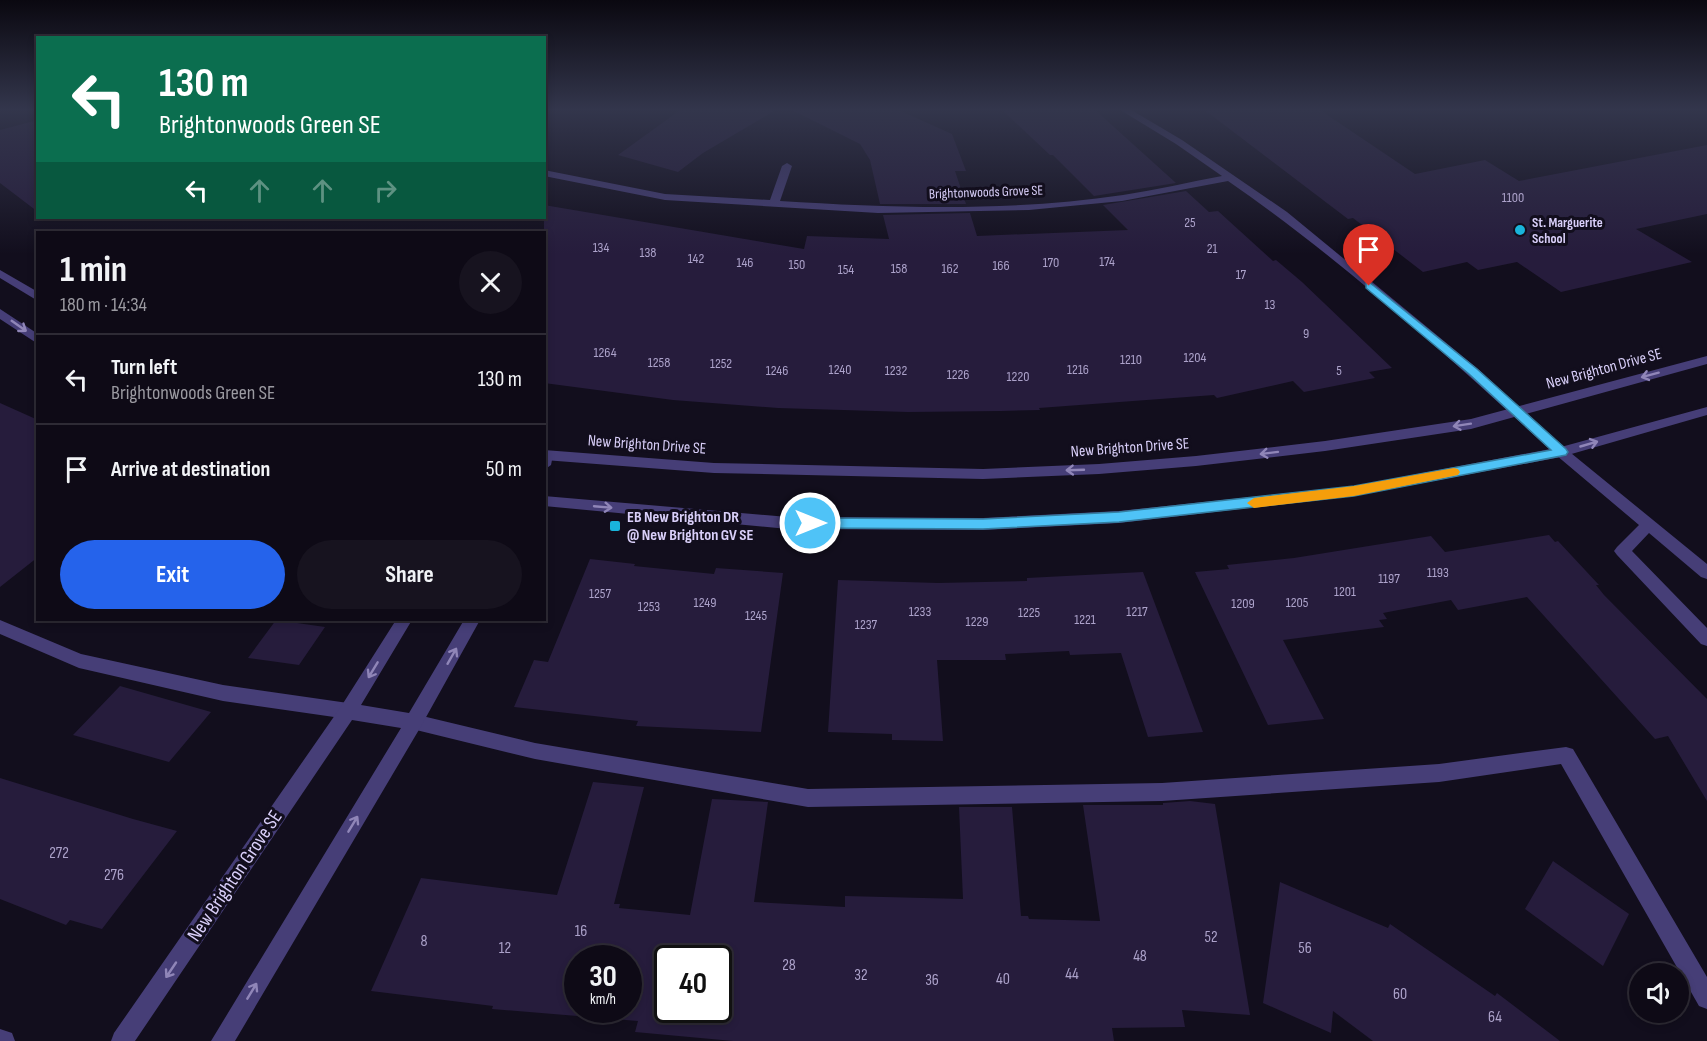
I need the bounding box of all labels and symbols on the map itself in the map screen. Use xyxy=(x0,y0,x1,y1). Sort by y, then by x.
street label: Brightonwoods Grove SE xyxy=(929,182,1044,202)
house number: 1100 xyxy=(1502,189,1524,206)
house number: 25 xyxy=(1184,214,1196,231)
place label: St. Marguerite School xyxy=(1532,214,1603,247)
marker: St. Marguerite School xyxy=(1513,223,1527,237)
pin xyxy=(1343,224,1394,286)
house number: 134 xyxy=(593,239,609,256)
house number: 21 xyxy=(1207,240,1217,257)
house number: 138 xyxy=(640,244,656,261)
house number: 142 xyxy=(688,250,705,267)
house number: 174 xyxy=(1099,253,1115,270)
house number: 146 xyxy=(737,254,753,271)
house number: 170 xyxy=(1043,254,1059,271)
house number: 150 xyxy=(789,256,805,273)
house number: 166 xyxy=(992,257,1010,274)
house number: 158 xyxy=(891,260,907,277)
house number: 162 xyxy=(942,260,959,277)
house number: 154 xyxy=(838,261,854,278)
house number: 17 xyxy=(1236,266,1247,283)
house number: 13 xyxy=(1265,296,1276,313)
one-way arrow xyxy=(10,320,26,332)
house number: 9 xyxy=(1303,325,1309,342)
house number: 1264 xyxy=(593,344,617,361)
street label: New Brighton Drive SE xyxy=(1544,344,1664,394)
house number: 1204 xyxy=(1184,349,1207,366)
house number: 1210 xyxy=(1120,351,1142,368)
house number: 1258 xyxy=(648,354,670,371)
house number: 1252 xyxy=(710,355,732,372)
house number: 1240 xyxy=(829,361,851,378)
house number: 1216 xyxy=(1067,361,1089,378)
house number: 1246 xyxy=(766,362,788,379)
house number: 1232 xyxy=(885,362,907,379)
house number: 5 xyxy=(1336,362,1342,379)
house number: 1226 xyxy=(947,366,969,383)
house number: 1220 xyxy=(1007,368,1029,385)
one-way arrow xyxy=(1641,370,1660,382)
one-way arrow xyxy=(1453,420,1472,431)
street label: New Brighton Drive SE xyxy=(587,431,707,459)
street label: New Brighton Drive SE xyxy=(1070,434,1190,462)
one-way arrow xyxy=(1579,438,1598,450)
one-way arrow xyxy=(1260,447,1279,458)
one-way arrow xyxy=(1065,465,1085,476)
position arrow xyxy=(778,491,842,555)
one-way arrow xyxy=(592,501,612,512)
place label: EB New Brighton DR @ New Brighton GV SE xyxy=(627,508,754,545)
marker: EB New Brighton DR @ New Brighton GV SE xyxy=(608,519,622,533)
house number: 1193 xyxy=(1427,564,1449,581)
house number: 1197 xyxy=(1378,570,1400,587)
house number: 1201 xyxy=(1334,583,1356,600)
house number: 1257 xyxy=(589,585,611,602)
house number: 1249 xyxy=(694,594,716,611)
house number: 1205 xyxy=(1286,594,1309,611)
house number: 1209 xyxy=(1231,595,1255,612)
house number: 1253 xyxy=(638,598,660,615)
house number: 1233 xyxy=(909,603,931,620)
house number: 1217 xyxy=(1126,603,1148,620)
house number: 1225 xyxy=(1018,604,1040,621)
house number: 1245 xyxy=(745,607,768,624)
house number: 1221 xyxy=(1074,611,1096,628)
house number: 1229 xyxy=(966,613,988,630)
house number: 1237 xyxy=(855,616,878,633)
one-way arrow xyxy=(446,647,458,664)
one-way arrow xyxy=(367,661,379,678)
street label: New Brighton Grove SE xyxy=(182,806,288,946)
one-way arrow xyxy=(347,816,359,833)
house number: 272 xyxy=(49,844,69,863)
house number: 276 xyxy=(104,866,124,885)
house number: 16 xyxy=(575,922,587,941)
house number: 52 xyxy=(1204,928,1218,947)
house number: 8 xyxy=(420,932,428,951)
house number: 12 xyxy=(499,939,511,958)
house number: 56 xyxy=(1298,939,1312,958)
speed limit sign: 40 xyxy=(654,945,732,1023)
house number: 48 xyxy=(1133,947,1147,966)
house number: 28 xyxy=(782,956,796,975)
one-way arrow xyxy=(165,962,177,978)
house number: 44 xyxy=(1065,965,1079,984)
house number: 32 xyxy=(854,966,868,985)
house number: 40 xyxy=(996,970,1010,989)
house number: 36 xyxy=(925,971,939,990)
one-way arrow xyxy=(247,983,259,1000)
house number: 60 xyxy=(1393,985,1407,1004)
house number: 64 xyxy=(1488,1008,1502,1027)

